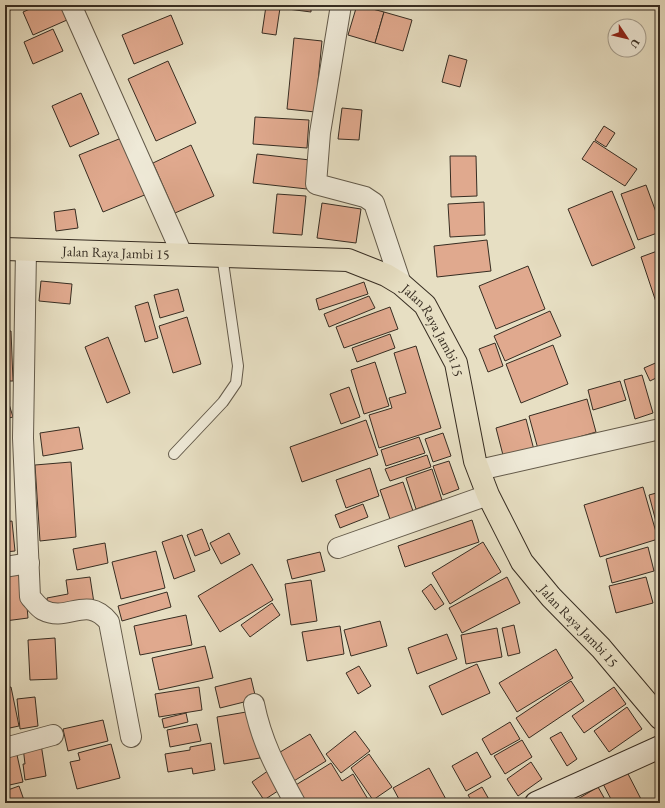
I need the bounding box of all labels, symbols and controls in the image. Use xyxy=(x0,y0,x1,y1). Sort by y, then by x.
north arrow xyxy=(607,18,647,58)
text: U xyxy=(627,36,643,52)
street label: Jalan Raya Jambi 15 xyxy=(61,242,170,263)
street label: Jalan Raya Jambi 15 xyxy=(397,279,467,378)
street label: Jalan Raya Jambi 15 xyxy=(535,580,622,671)

